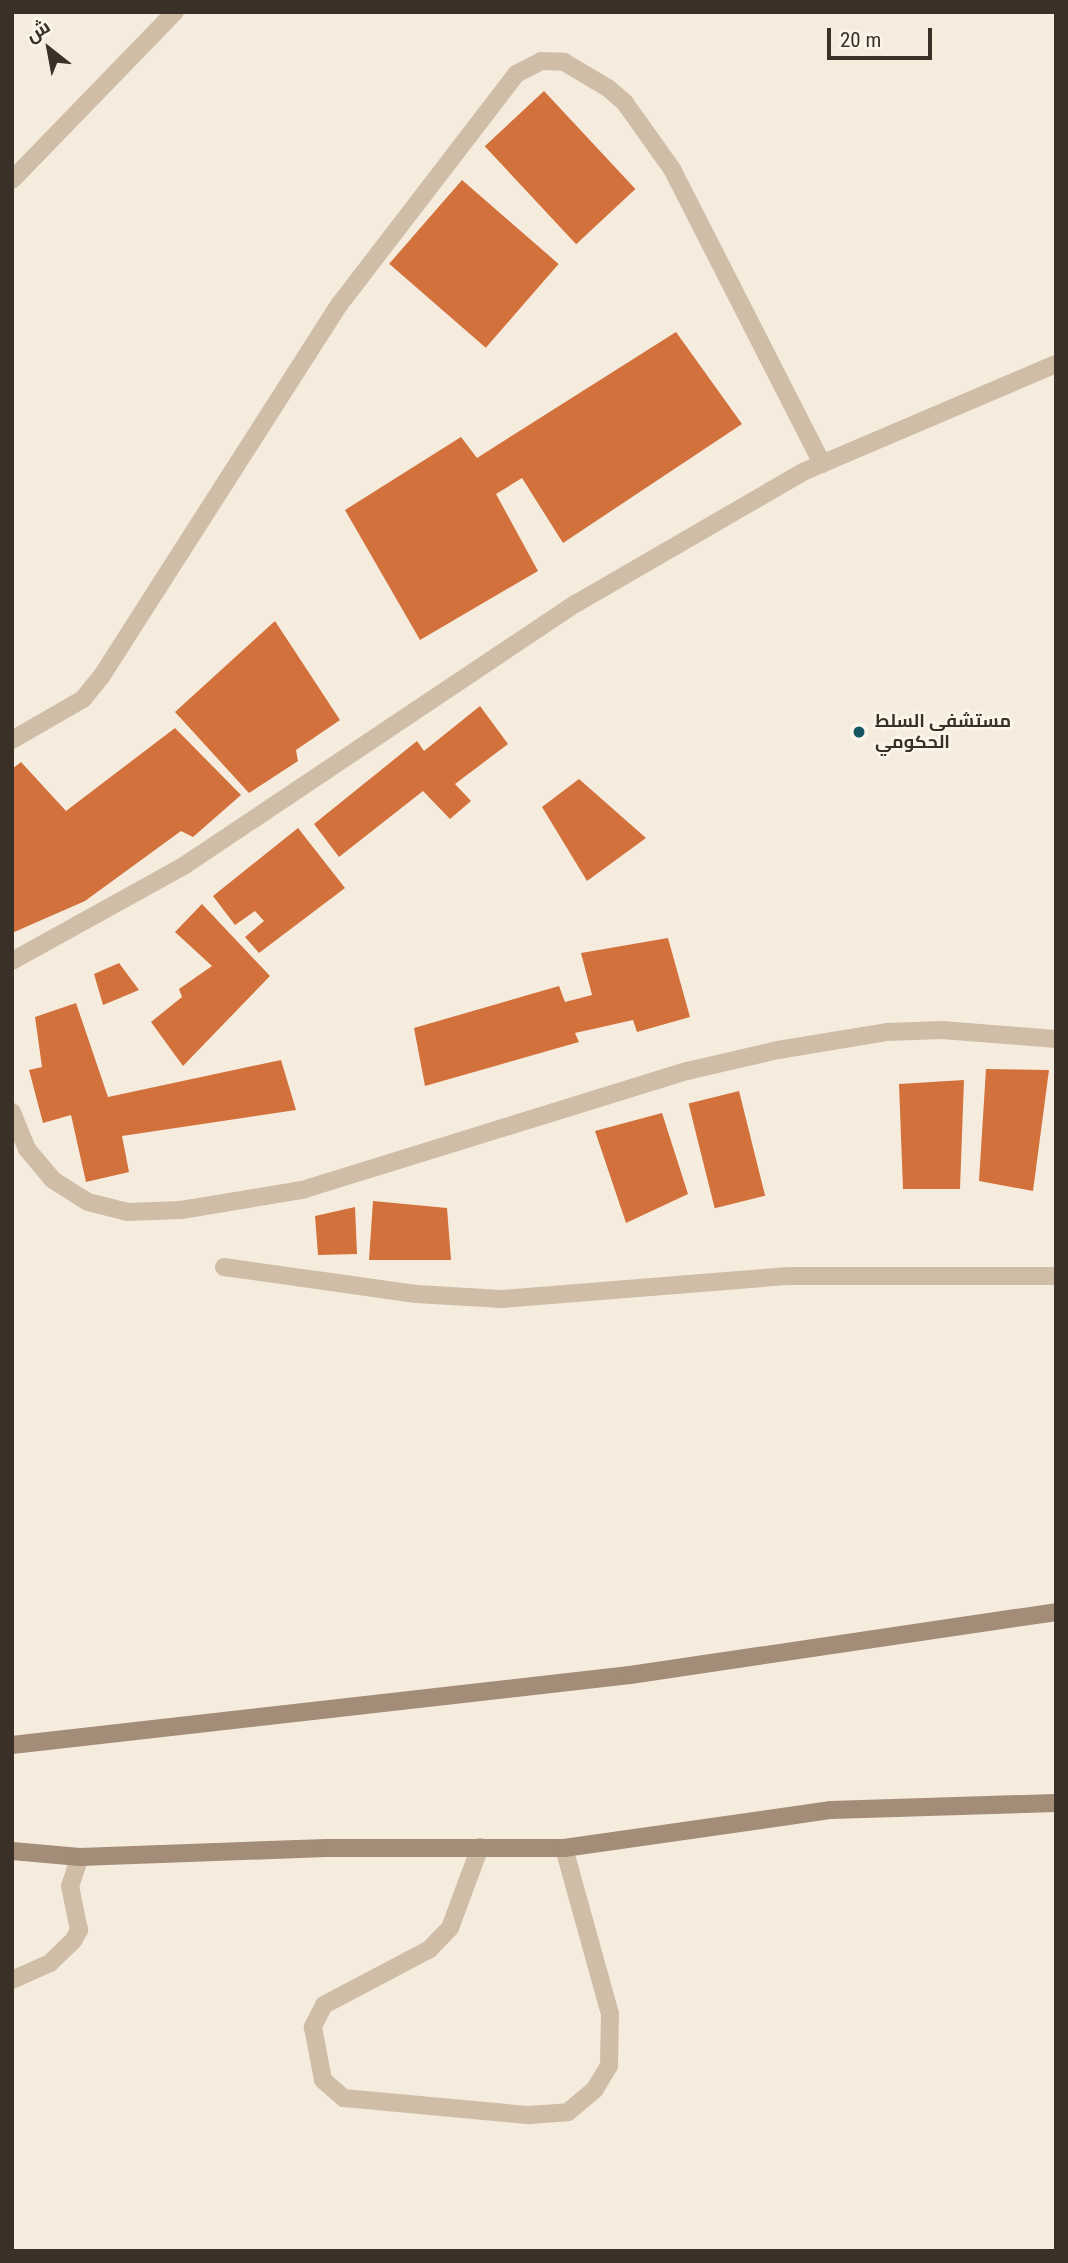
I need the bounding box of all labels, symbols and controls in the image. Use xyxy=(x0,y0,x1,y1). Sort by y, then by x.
north arrow xyxy=(14,14,84,84)
text: ش xyxy=(22,14,54,47)
scale bar xyxy=(830,14,935,58)
text: 20 m xyxy=(840,28,881,52)
place label: مستشفى السلط الحكومي xyxy=(875,711,1011,754)
marker: مستشفى السلط الحكومي xyxy=(849,722,869,742)

